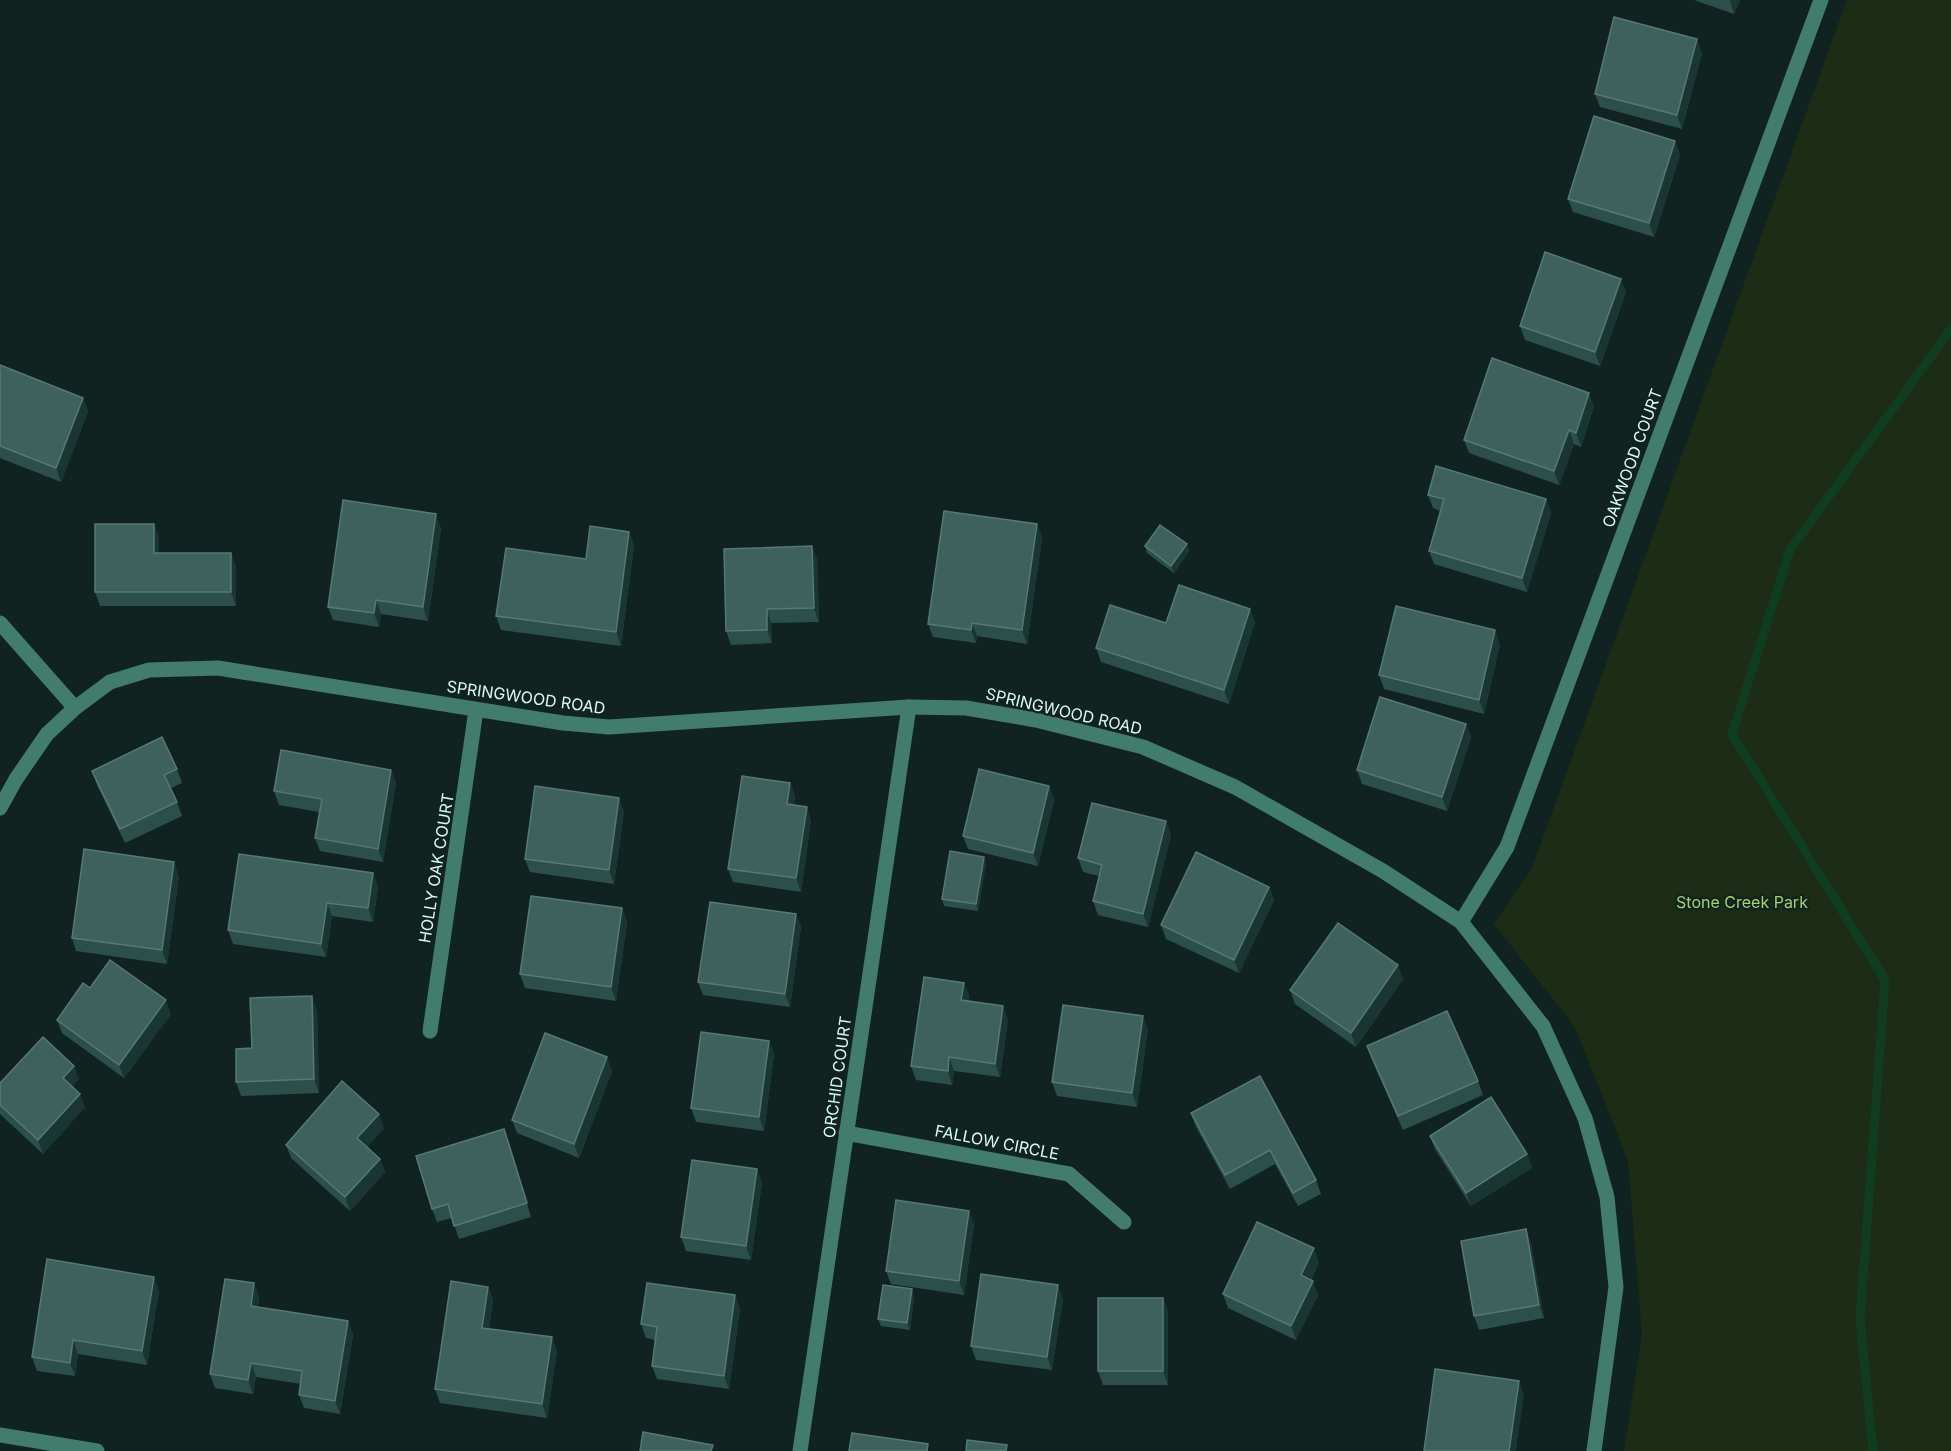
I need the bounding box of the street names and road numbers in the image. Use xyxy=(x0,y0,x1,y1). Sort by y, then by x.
street label: OAKWOOD COURT xyxy=(1598,386,1666,530)
street label: SPRINGWOOD ROAD xyxy=(445,676,607,718)
street label: SPRINGWOOD ROAD xyxy=(984,683,1144,739)
street label: HOLLY OAK COURT xyxy=(414,792,458,944)
street label: ORCHID COURT xyxy=(819,1015,855,1139)
street label: FALLOW CIRCLE xyxy=(933,1120,1061,1164)

